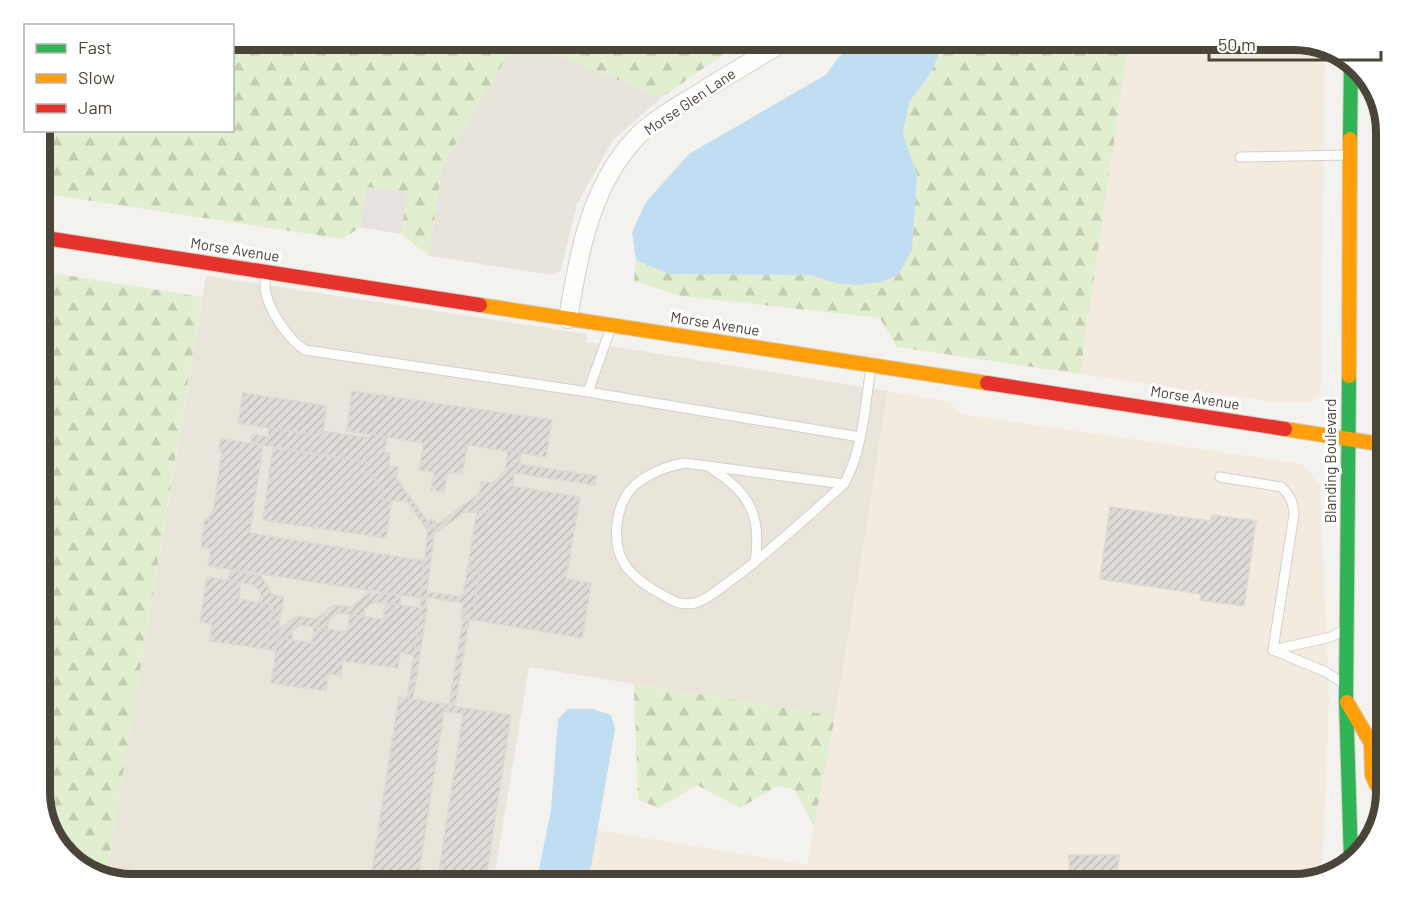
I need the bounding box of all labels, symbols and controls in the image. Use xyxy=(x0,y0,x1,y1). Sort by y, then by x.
legend xyxy=(24,24,234,132)
scale bar xyxy=(1209,24,1382,62)
text: 50 m xyxy=(1218,33,1256,55)
text: Fast xyxy=(78,36,112,58)
street label: Morse Glen Lane xyxy=(640,64,739,138)
text: Slow xyxy=(78,66,115,88)
text: Jam xyxy=(78,96,112,118)
street label: Morse Avenue xyxy=(189,233,281,265)
street label: Morse Avenue xyxy=(669,307,761,339)
street label: Morse Avenue xyxy=(1149,381,1241,413)
street label: Blanding Boulevard xyxy=(1321,399,1339,523)

